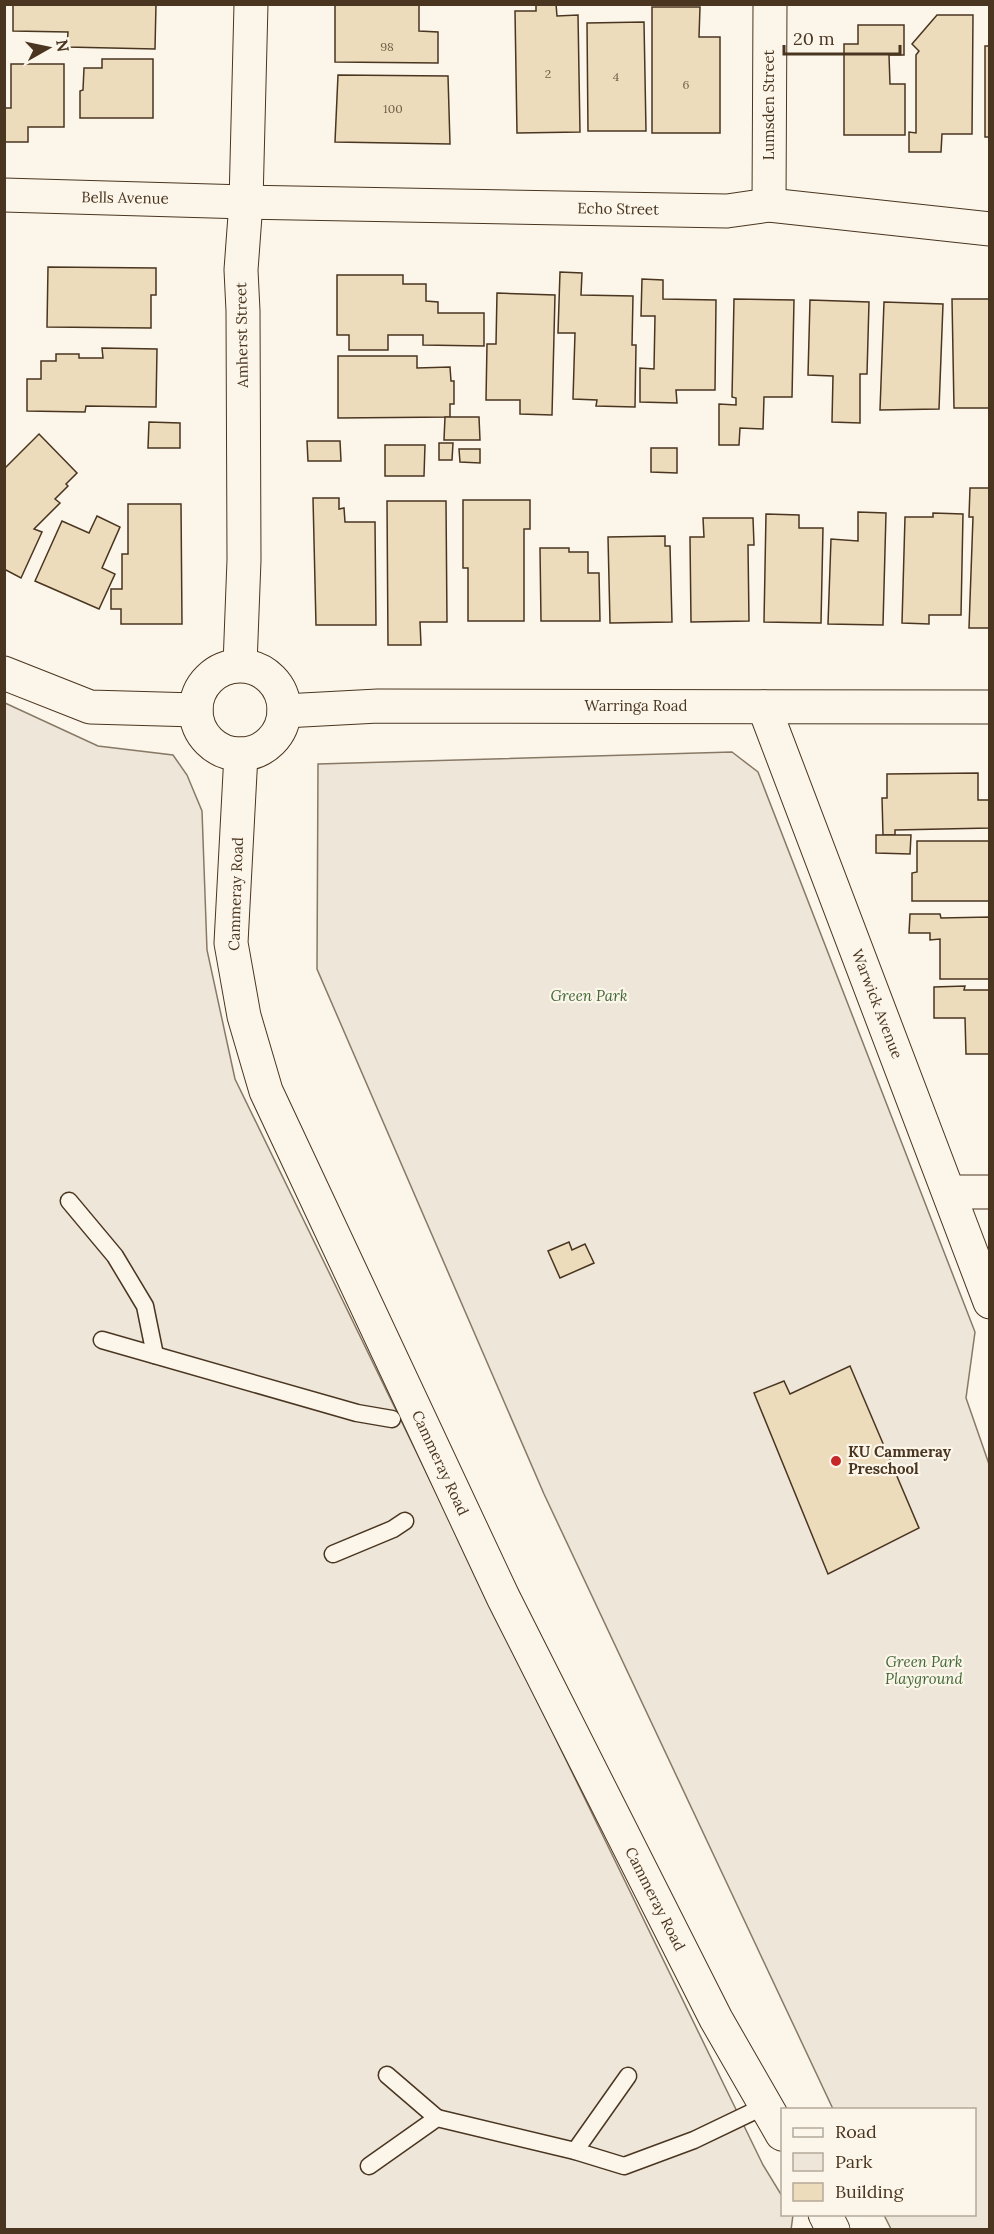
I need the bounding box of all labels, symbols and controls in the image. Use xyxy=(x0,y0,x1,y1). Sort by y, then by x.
north arrow xyxy=(18,18,78,78)
scale bar xyxy=(784,18,900,56)
text: 20 m xyxy=(793,27,835,50)
text: N xyxy=(52,38,74,53)
house number: 98 xyxy=(380,39,394,54)
street label: Lumsden Street xyxy=(759,49,778,160)
house number: 2 xyxy=(545,66,551,81)
house number: 4 xyxy=(613,69,620,84)
house number: 6 xyxy=(683,77,690,92)
house number: 100 xyxy=(383,101,403,116)
street label: Bells Avenue xyxy=(81,187,169,208)
street label: Echo Street xyxy=(577,198,659,219)
street label: Amherst Street xyxy=(231,282,252,389)
street label: Warringa Road xyxy=(584,696,688,715)
street label: Cammeray Road xyxy=(224,837,247,951)
street label: Warwick Avenue xyxy=(848,946,907,1061)
park label: Green Park xyxy=(551,986,628,1005)
street label: Cammeray Road xyxy=(408,1407,473,1518)
place label: KU Cammeray Preschool xyxy=(848,1442,952,1478)
marker: KU Cammeray Preschool xyxy=(829,1454,843,1468)
park label: Green Park Playground xyxy=(885,1652,964,1688)
street label: Cammeray Road xyxy=(621,1844,690,1954)
legend xyxy=(781,2108,976,2216)
text: Road xyxy=(835,2120,877,2143)
text: Park xyxy=(835,2150,873,2173)
text: Building xyxy=(835,2180,905,2203)

